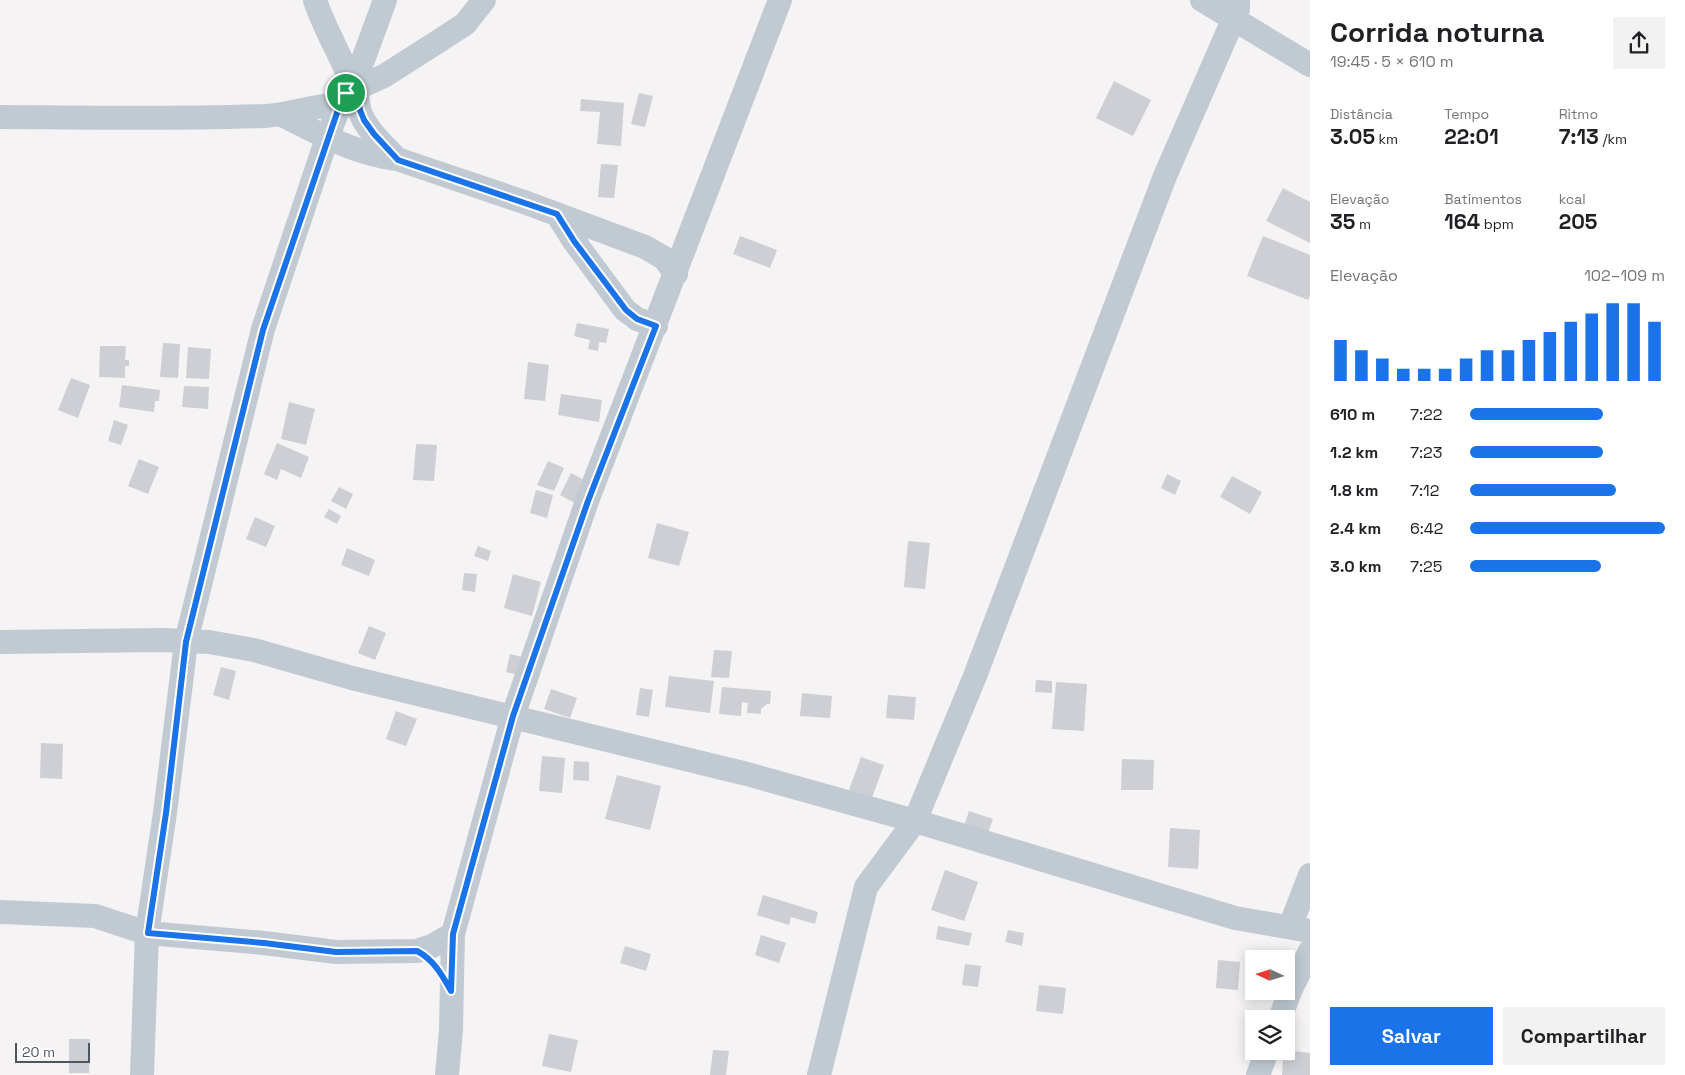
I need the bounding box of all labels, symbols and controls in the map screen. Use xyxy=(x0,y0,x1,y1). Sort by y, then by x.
text: Corrida noturna xyxy=(1330,14,1544,50)
button: share xyxy=(1613,17,1665,69)
text: 19:45 · 5 × 610 m xyxy=(1330,51,1454,72)
pin xyxy=(325,72,367,114)
icon: arrive xyxy=(332,79,360,107)
text: Distância xyxy=(1330,105,1393,123)
text: Tempo xyxy=(1444,105,1489,123)
text: Ritmo xyxy=(1559,105,1598,123)
text: 3.05 xyxy=(1330,123,1375,150)
text: 22:01 xyxy=(1444,123,1499,150)
text: 7:13 xyxy=(1559,123,1599,150)
text: km xyxy=(1375,130,1398,148)
text: /km xyxy=(1599,130,1627,148)
text: Elevação xyxy=(1330,190,1389,208)
text: Batimentos xyxy=(1444,190,1522,208)
text: kcal xyxy=(1559,190,1586,208)
text: 35 xyxy=(1330,208,1355,235)
text: 164 xyxy=(1444,208,1480,235)
text: 205 xyxy=(1559,208,1597,235)
text: m xyxy=(1355,215,1371,233)
text: bpm xyxy=(1480,215,1514,233)
text: Elevação xyxy=(1330,265,1398,286)
text: 102–109 m xyxy=(1584,265,1665,286)
text: 610 m xyxy=(1330,404,1375,425)
text: 7:22 xyxy=(1410,404,1442,425)
text: 1.2 km xyxy=(1330,442,1378,463)
text: 7:23 xyxy=(1410,442,1442,463)
text: 1.8 km xyxy=(1330,480,1378,501)
text: 7:12 xyxy=(1410,480,1439,501)
text: 2.4 km xyxy=(1330,518,1381,539)
text: 6:42 xyxy=(1410,518,1444,539)
text: 3.0 km xyxy=(1330,556,1381,577)
text: 7:25 xyxy=(1410,556,1442,577)
north arrow xyxy=(1245,950,1295,1000)
map controls xyxy=(1245,950,1295,1060)
button: Salvar xyxy=(1330,1007,1493,1065)
button: Compartilhar xyxy=(1503,1007,1665,1065)
button: layers xyxy=(1245,1010,1295,1060)
scale bar xyxy=(15,1040,90,1063)
text: 20 m xyxy=(22,1043,55,1061)

